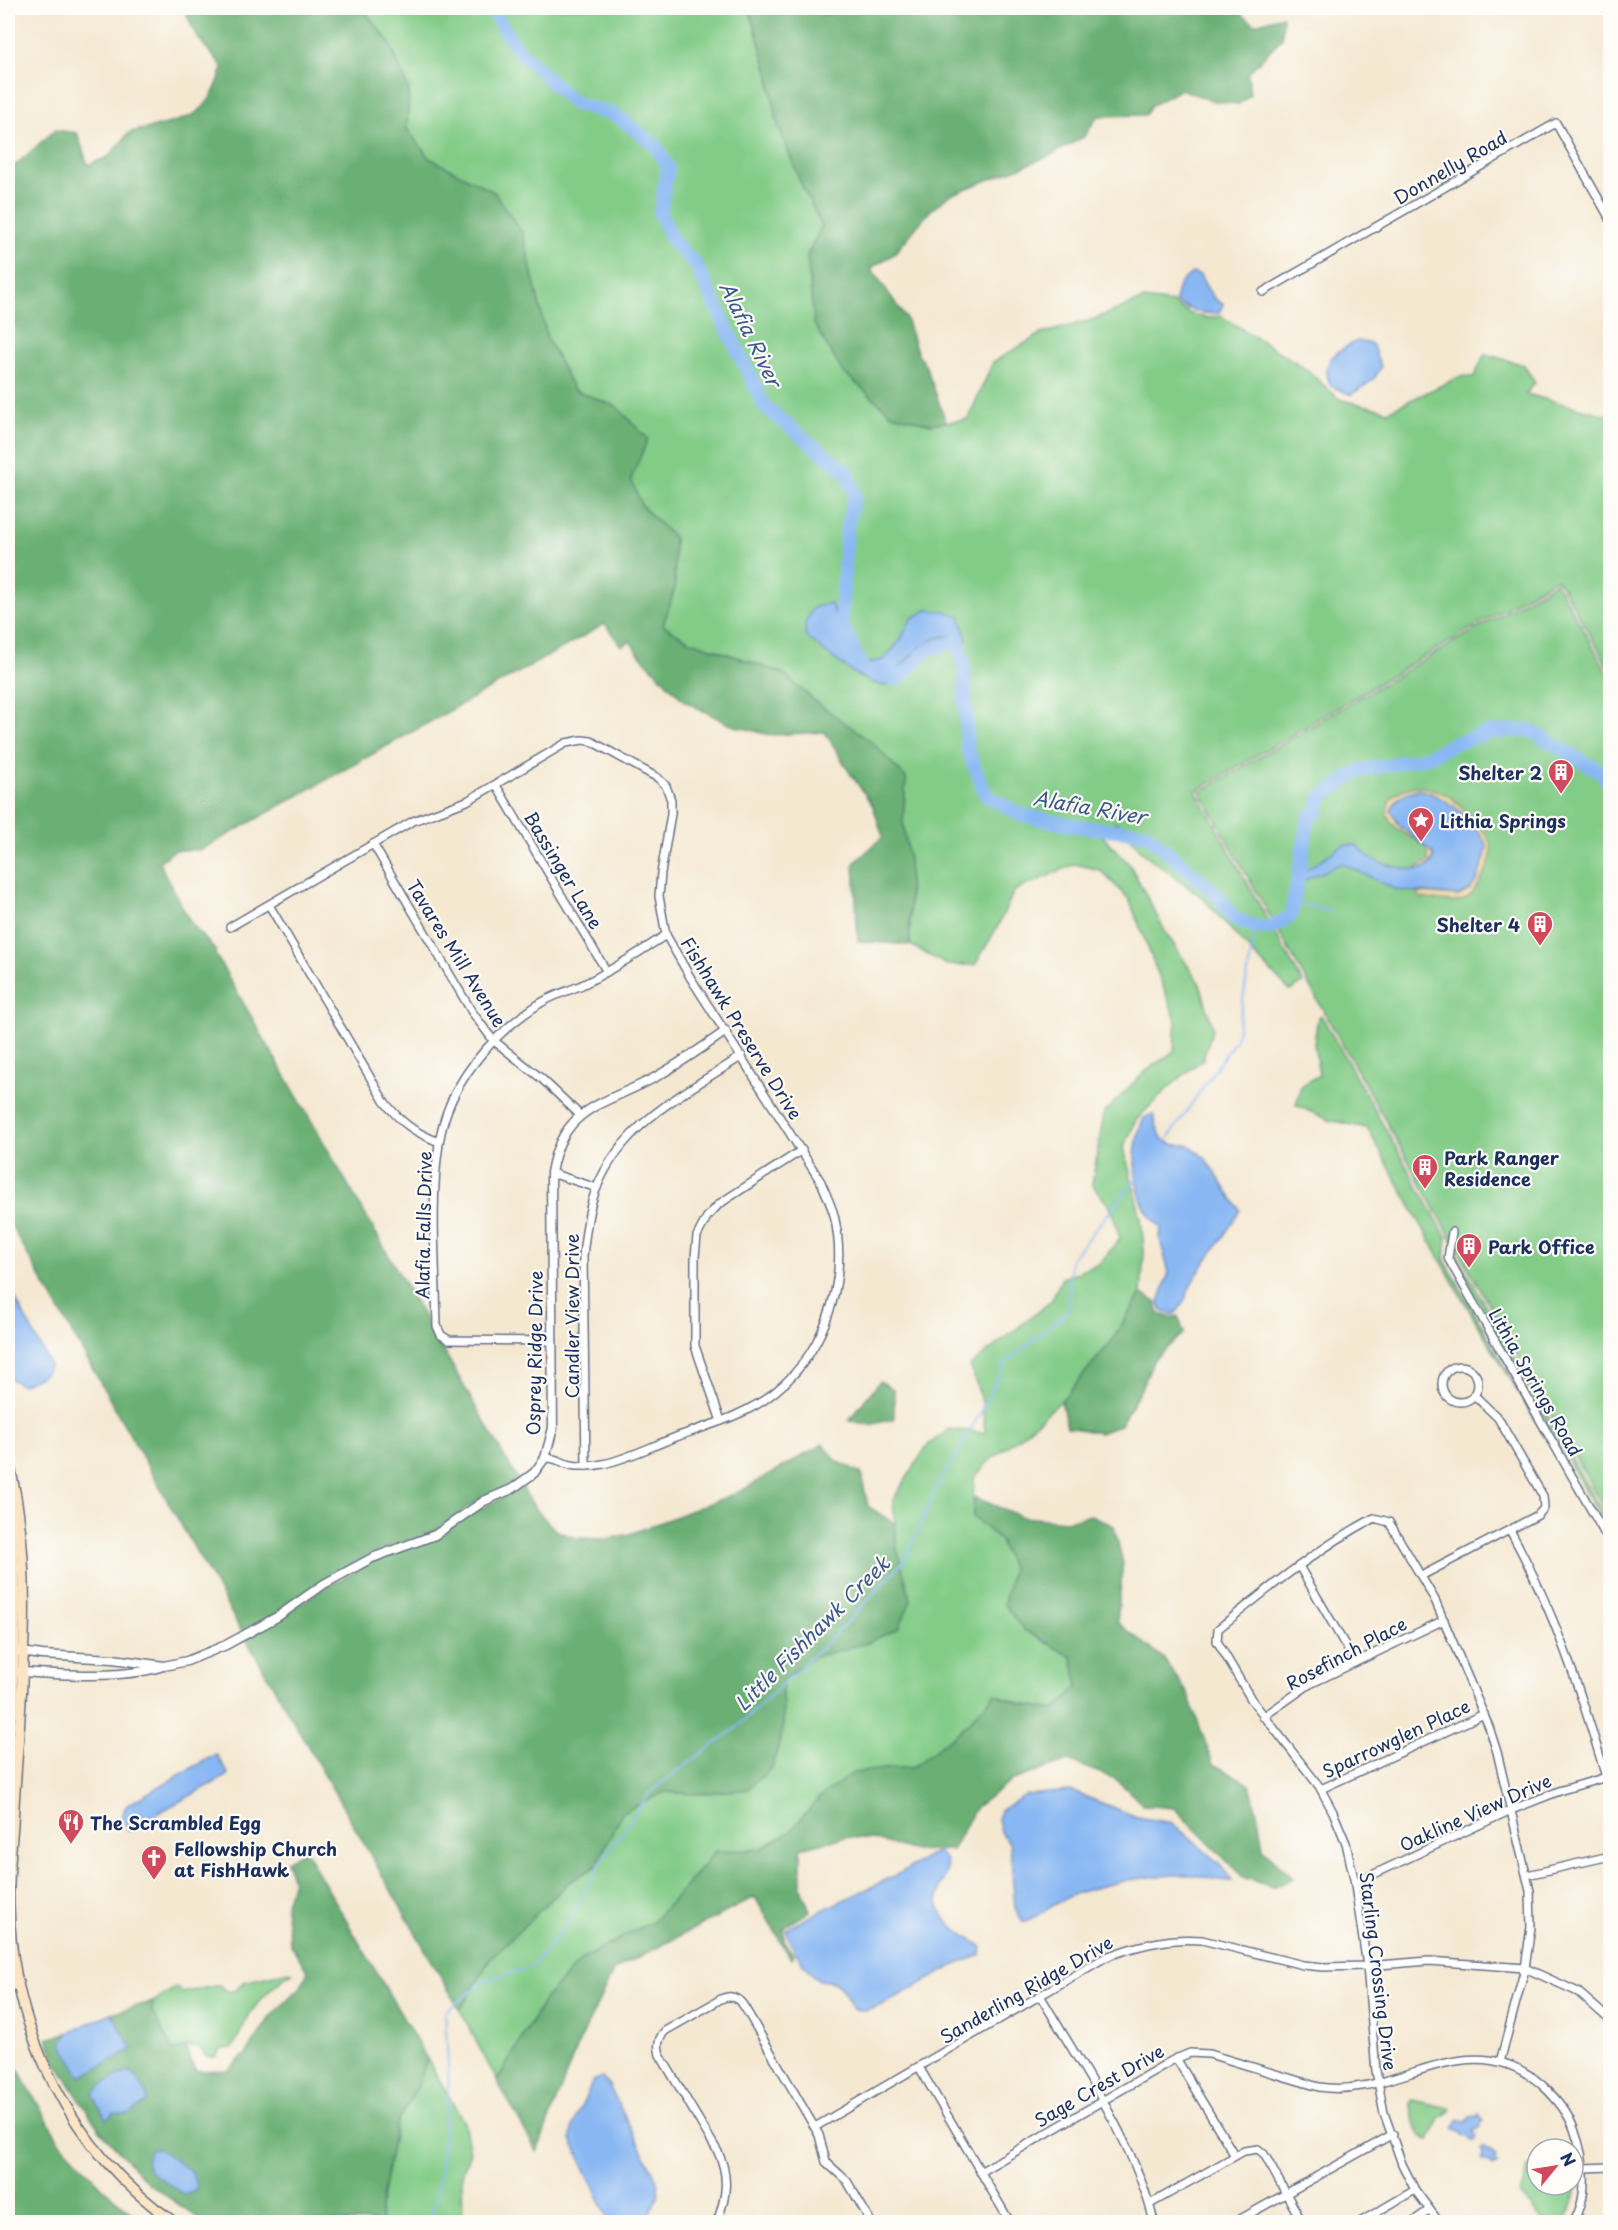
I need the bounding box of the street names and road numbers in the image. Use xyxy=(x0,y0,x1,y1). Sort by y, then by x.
street label: Donnelly Road xyxy=(1388,123,1512,211)
street label: Bassinger Lane xyxy=(518,806,610,934)
street label: Tavares Mill Avenue xyxy=(401,874,514,1032)
street label: Fishhawk Preserve Drive xyxy=(675,931,809,1125)
street label: Alafia Falls Drive xyxy=(408,1151,438,1299)
street label: Candler View Drive xyxy=(558,1234,585,1398)
street label: Osprey Ridge Drive xyxy=(519,1270,549,1436)
street label: Lithia Springs Road xyxy=(1482,1303,1590,1461)
street label: Rosefinch Place xyxy=(1281,1610,1411,1696)
street label: Sparrowglen Place xyxy=(1318,1692,1474,1784)
street label: Oakline View Drive xyxy=(1395,1766,1555,1858)
street label: Starling Crossing Drive xyxy=(1353,1870,1405,2072)
street label: Sanderling Ridge Drive xyxy=(934,1928,1118,2050)
street label: Sage Crest Drive xyxy=(1029,2037,1169,2133)

